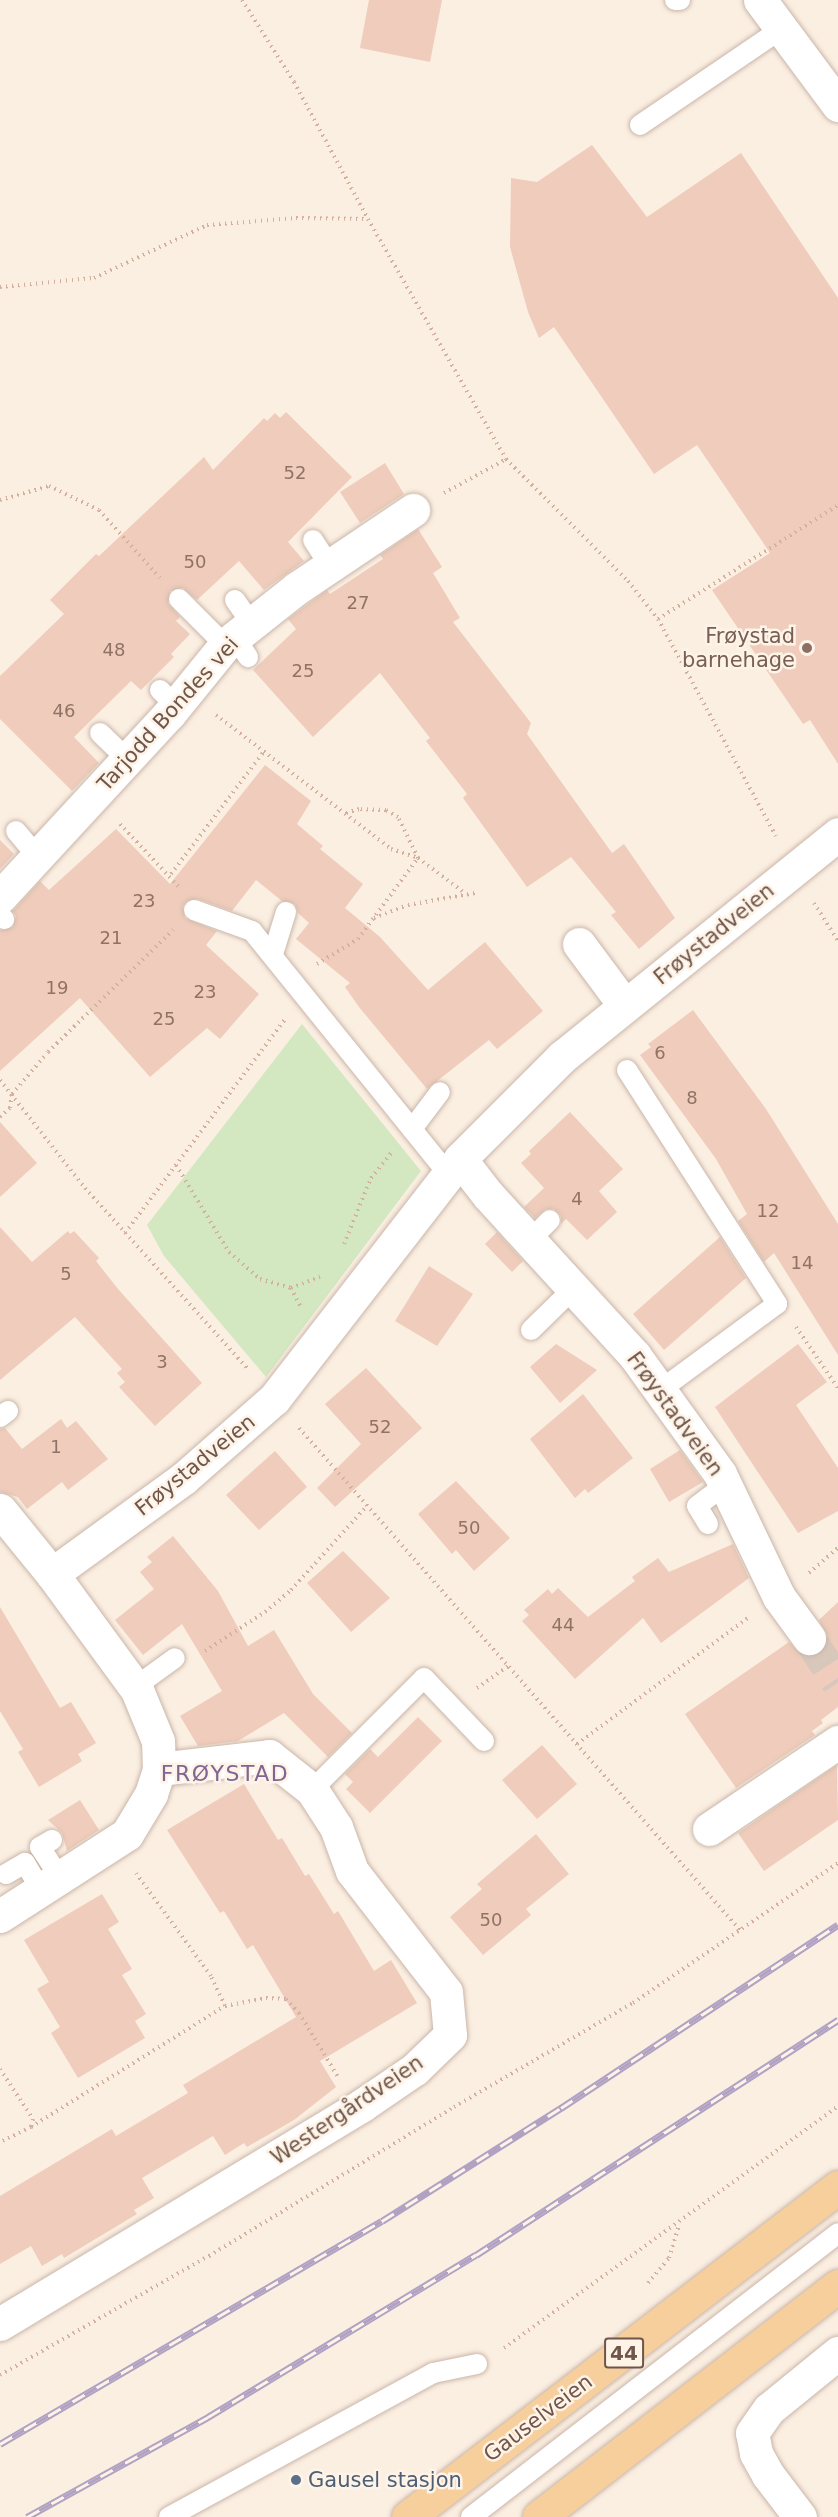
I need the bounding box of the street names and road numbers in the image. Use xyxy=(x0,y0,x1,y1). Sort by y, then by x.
street label: Tarjodd Bondes vei xyxy=(92,632,244,796)
street label: Frøystadveien xyxy=(649,878,779,990)
street label: Frøystadveien xyxy=(622,1347,728,1481)
street label: Frøystadveien xyxy=(130,1409,260,1521)
street label: Westergårdveien xyxy=(266,2050,428,2170)
road number: 44 xyxy=(603,2336,645,2370)
street label: Gauselveien xyxy=(479,2369,597,2467)

